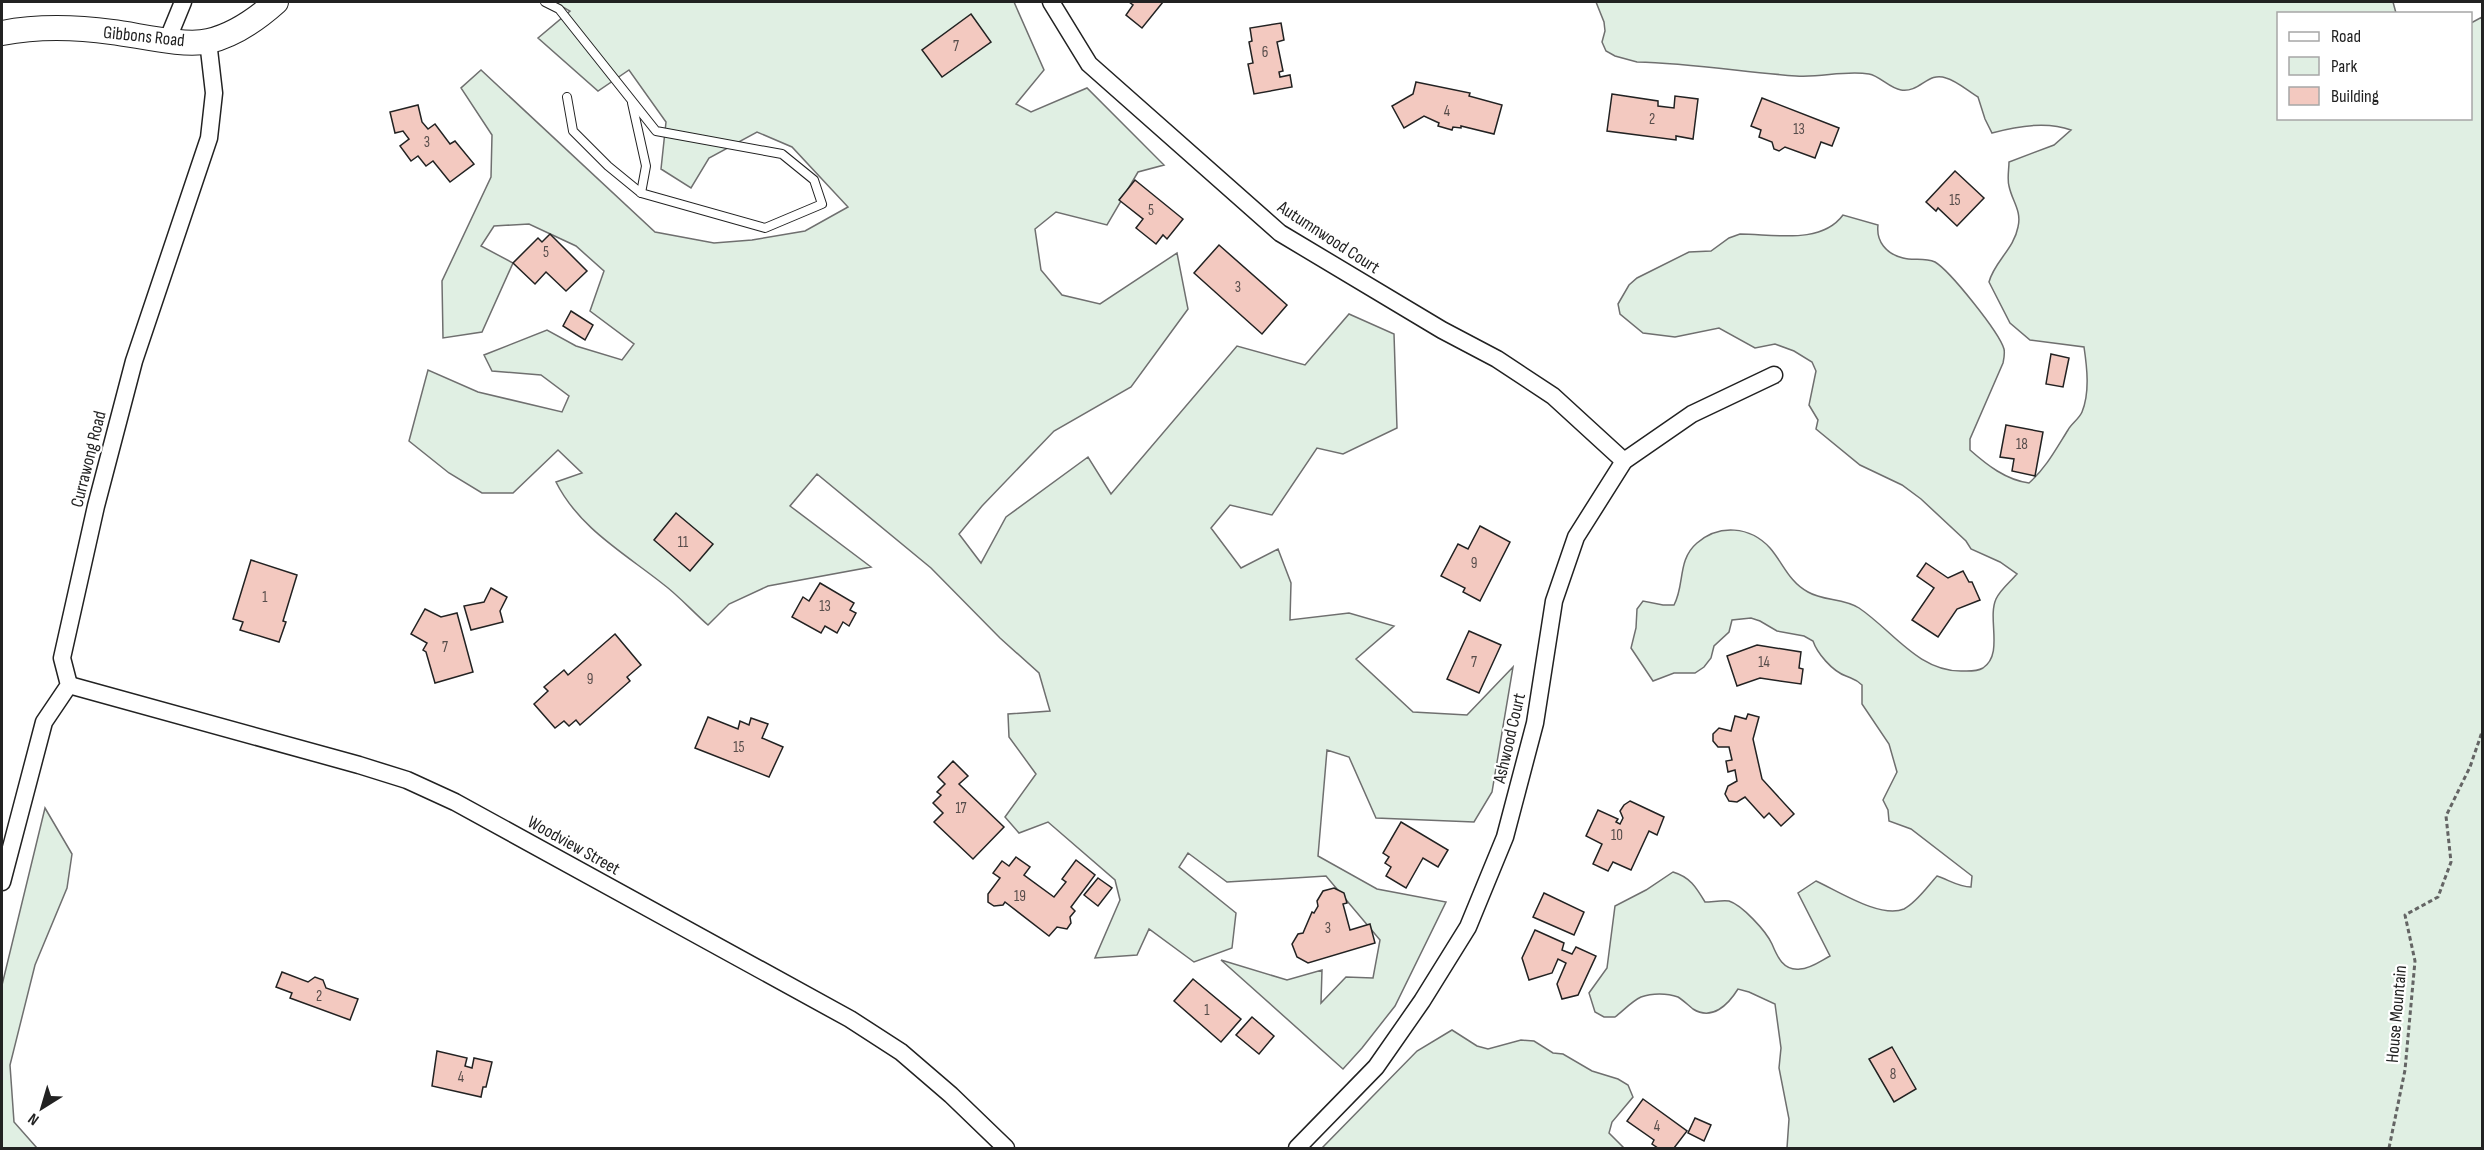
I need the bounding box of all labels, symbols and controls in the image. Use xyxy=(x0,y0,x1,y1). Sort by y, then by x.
legend xyxy=(2277,12,2472,120)
street label: Gibbons Road xyxy=(102,22,186,51)
text: Road xyxy=(2331,26,2361,47)
house number: 7 xyxy=(953,37,959,56)
house number: 6 xyxy=(1262,43,1268,62)
text: Park xyxy=(2331,56,2357,77)
text: Building xyxy=(2331,86,2379,107)
house number: 4 xyxy=(1444,102,1450,121)
house number: 2 xyxy=(1649,110,1655,129)
house number: 13 xyxy=(1793,120,1805,139)
house number: 3 xyxy=(424,133,430,152)
house number: 15 xyxy=(1949,191,1961,210)
street label: Autumnwood Court xyxy=(1273,196,1384,278)
house number: 5 xyxy=(1148,201,1154,220)
house number: 5 xyxy=(543,243,549,262)
house number: 3 xyxy=(1235,278,1241,297)
street label: Currawong Road xyxy=(66,409,111,509)
house number: 18 xyxy=(2016,435,2028,454)
house number: 11 xyxy=(678,533,689,552)
house number: 9 xyxy=(1471,554,1477,573)
house number: 1 xyxy=(262,588,268,607)
house number: 13 xyxy=(819,597,831,616)
house number: 7 xyxy=(442,638,448,657)
house number: 7 xyxy=(1471,653,1477,672)
house number: 14 xyxy=(1758,653,1770,672)
house number: 9 xyxy=(587,670,593,689)
street label: Ashwood Court xyxy=(1489,691,1530,786)
house number: 15 xyxy=(733,738,745,757)
house number: 17 xyxy=(955,799,967,818)
street label: Woodview Street xyxy=(524,811,624,880)
house number: 10 xyxy=(1611,826,1623,845)
house number: 19 xyxy=(1014,887,1026,906)
house number: 3 xyxy=(1325,919,1331,938)
street label: House Mountain xyxy=(2382,965,2411,1064)
house number: 2 xyxy=(316,987,322,1006)
house number: 1 xyxy=(1204,1001,1210,1020)
house number: 8 xyxy=(1890,1065,1896,1084)
house number: 4 xyxy=(458,1068,464,1087)
north arrow xyxy=(12,1078,72,1138)
text: N xyxy=(25,1109,43,1129)
house number: 4 xyxy=(1654,1117,1660,1136)

